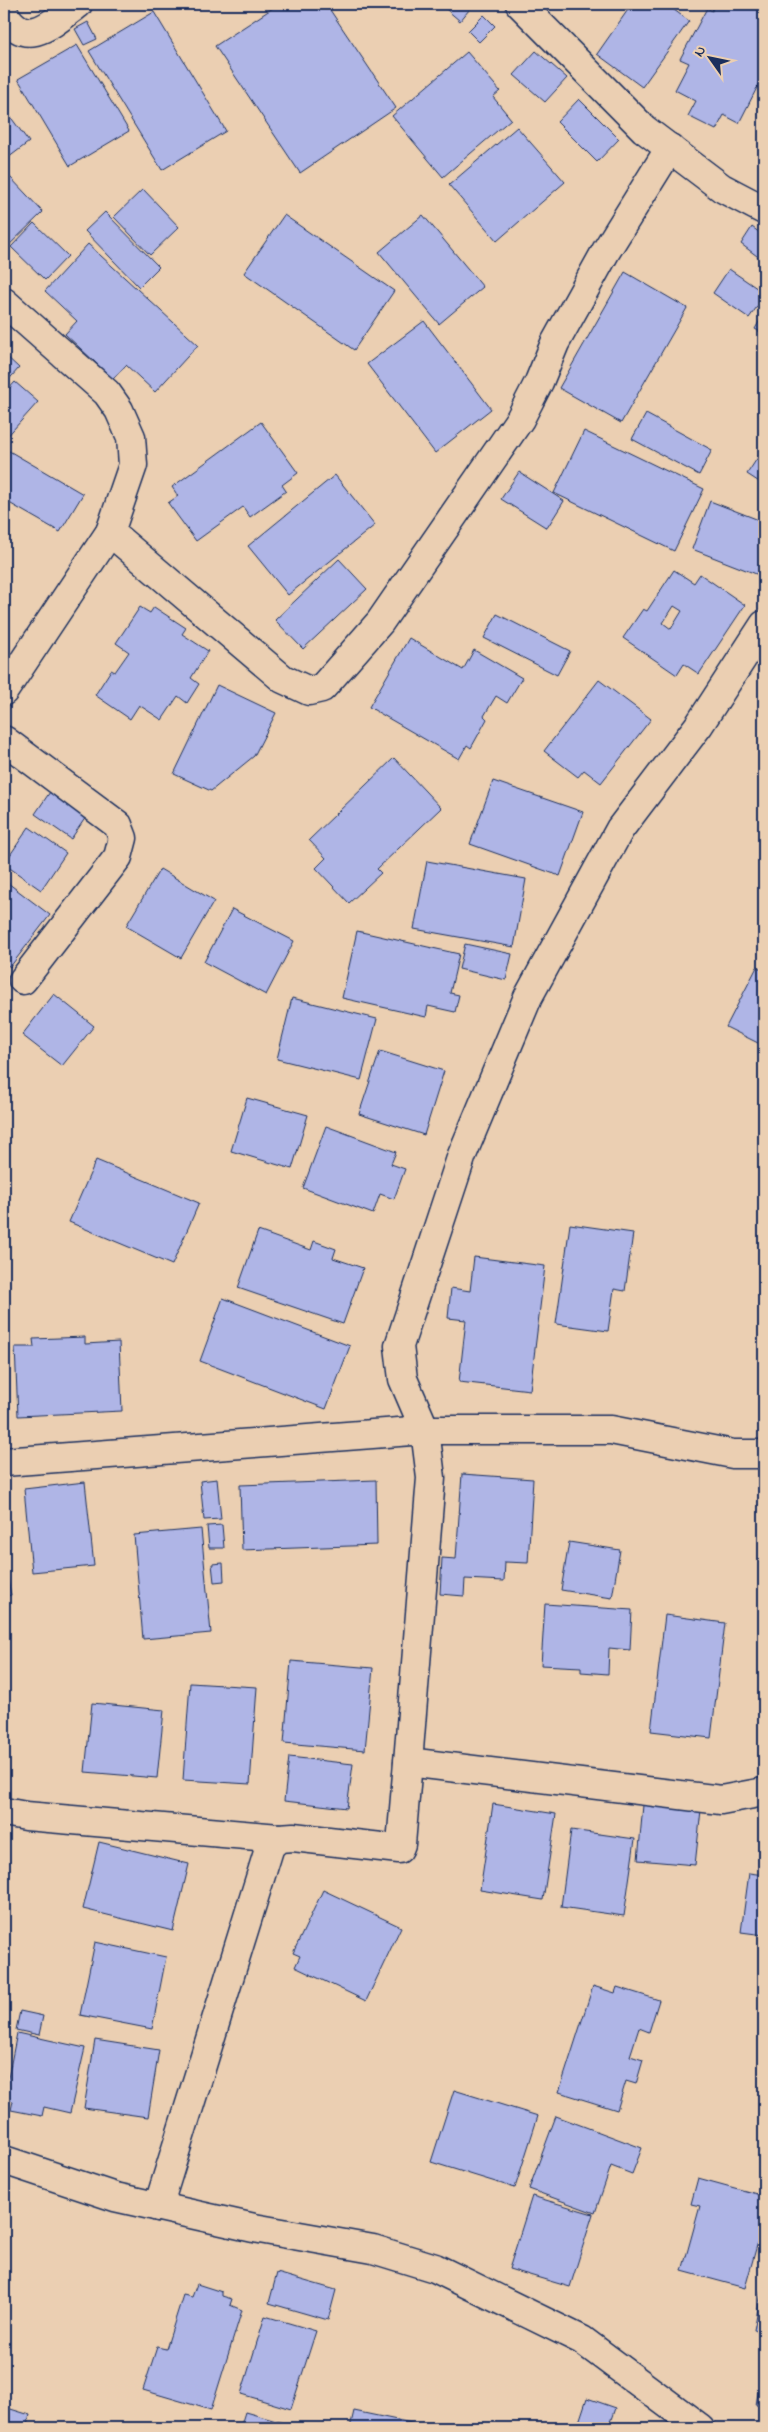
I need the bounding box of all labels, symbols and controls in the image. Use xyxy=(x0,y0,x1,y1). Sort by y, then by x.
north arrow xyxy=(686,32,736,82)
text: N xyxy=(689,42,712,61)

